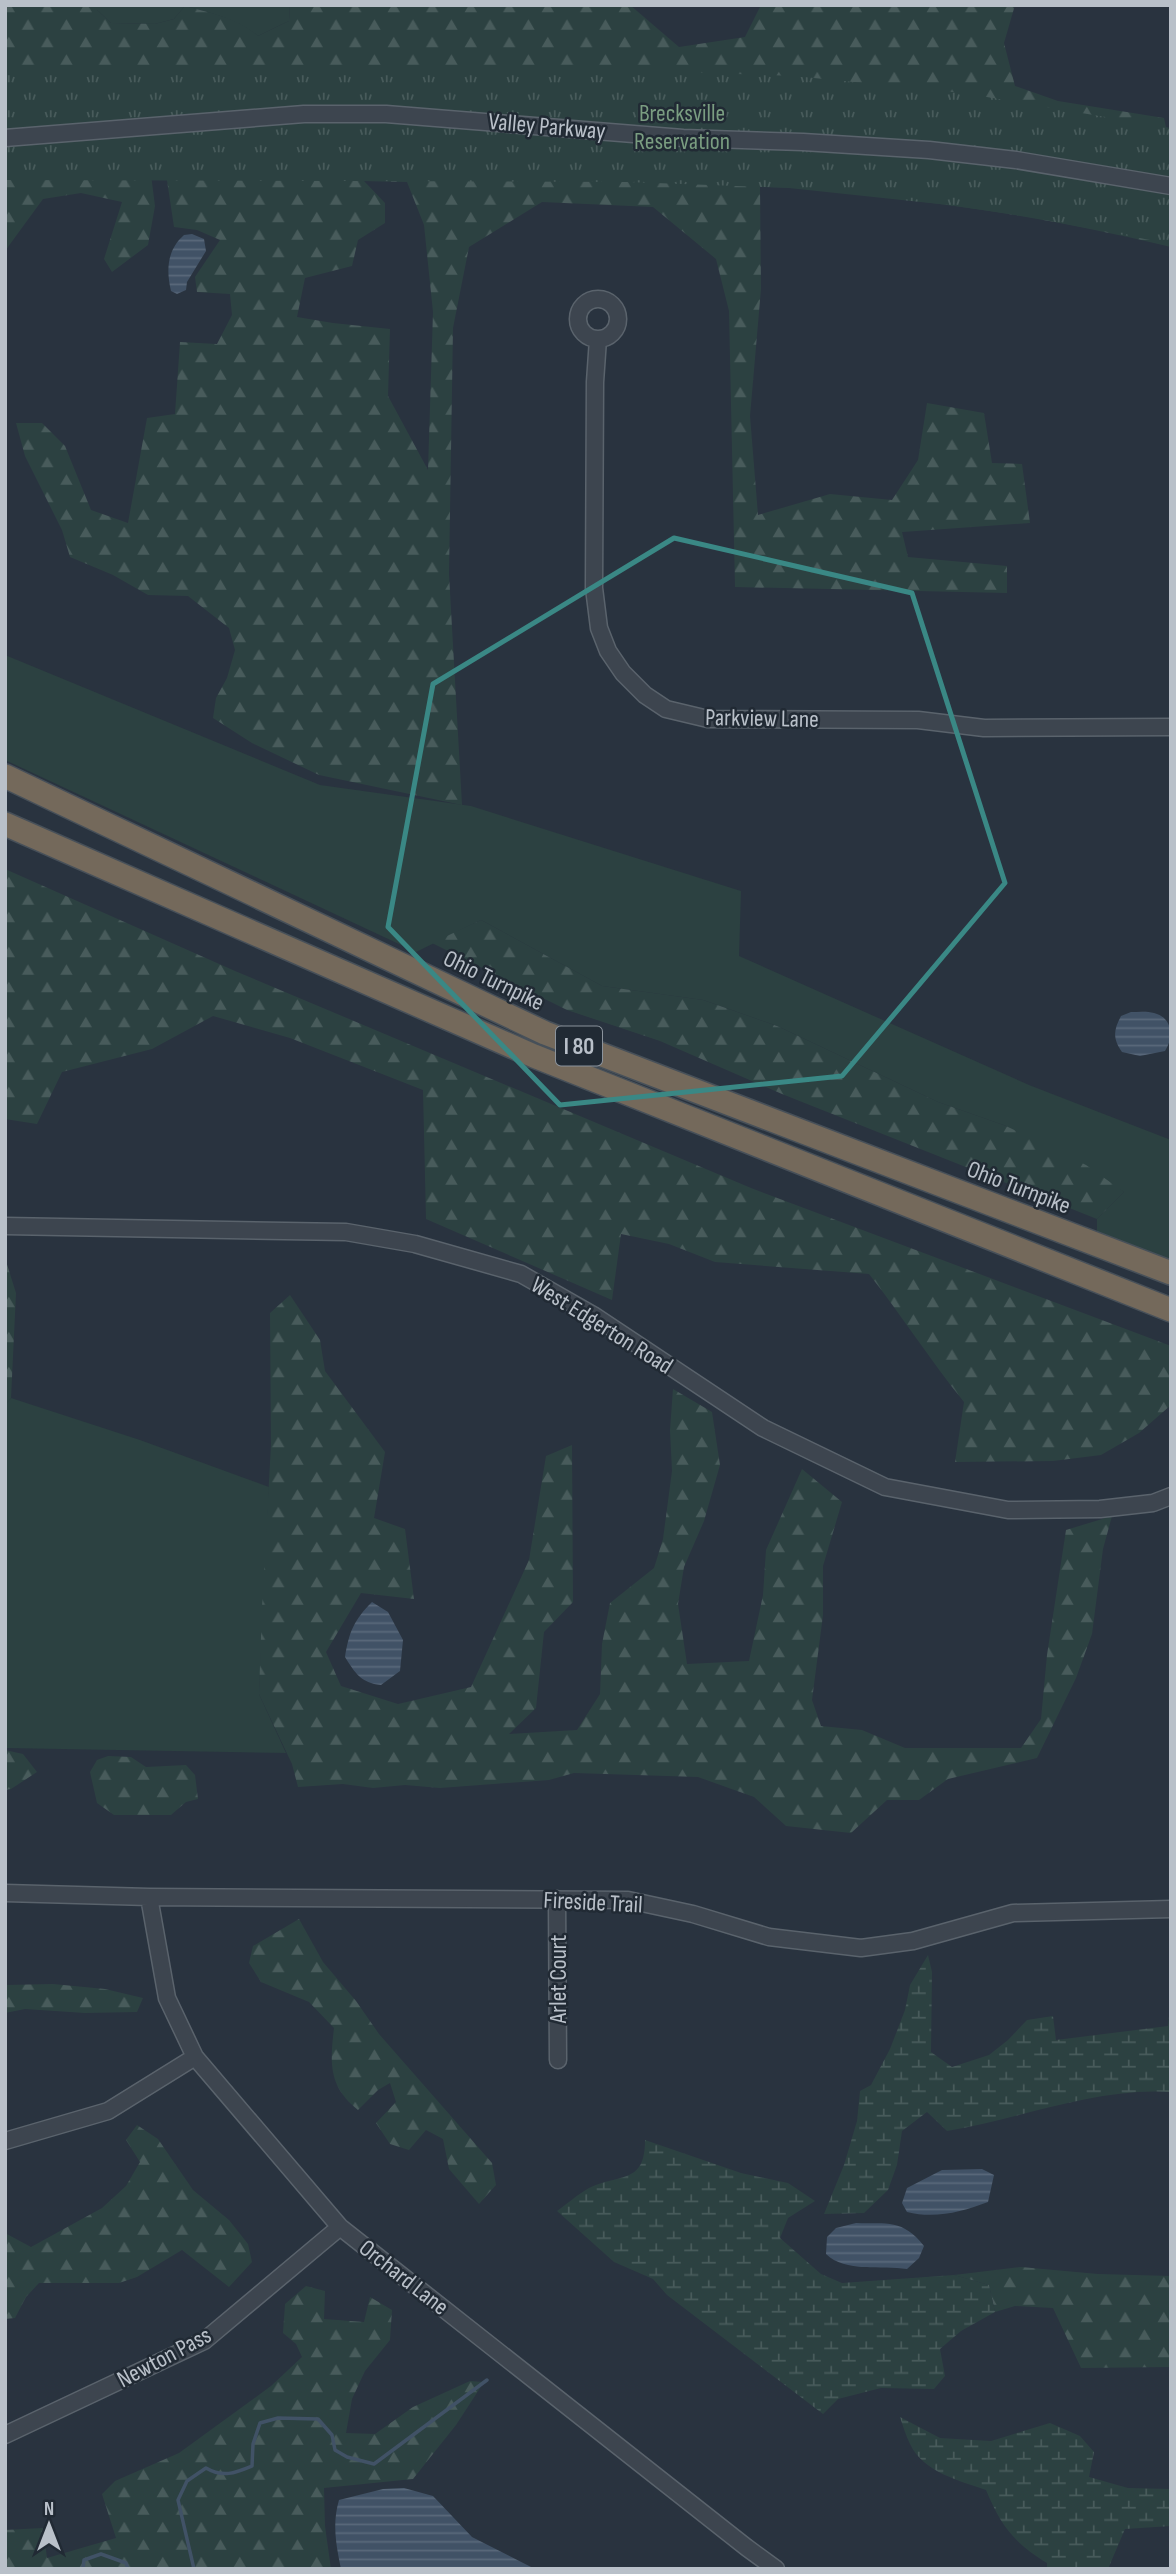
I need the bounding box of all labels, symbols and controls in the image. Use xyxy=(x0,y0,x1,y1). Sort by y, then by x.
park label: Brecksville Reservation xyxy=(634,99,730,156)
street label: Valley Parkway xyxy=(487,107,607,146)
street label: Parkview Lane xyxy=(705,703,819,734)
street label: Ohio Turnpike xyxy=(439,944,549,1017)
road number: I 80 xyxy=(556,1026,602,1065)
street label: Ohio Turnpike xyxy=(963,1155,1075,1220)
street label: West Edgerton Road xyxy=(525,1270,678,1381)
street label: Fireside Trail xyxy=(543,1885,643,1920)
street label: Arlet Court xyxy=(544,1935,573,2024)
street label: Orchard Lane xyxy=(353,2233,454,2321)
street label: Newton Pass xyxy=(112,2321,216,2394)
north arrow xyxy=(14,2490,84,2560)
text: N xyxy=(44,2498,54,2521)

